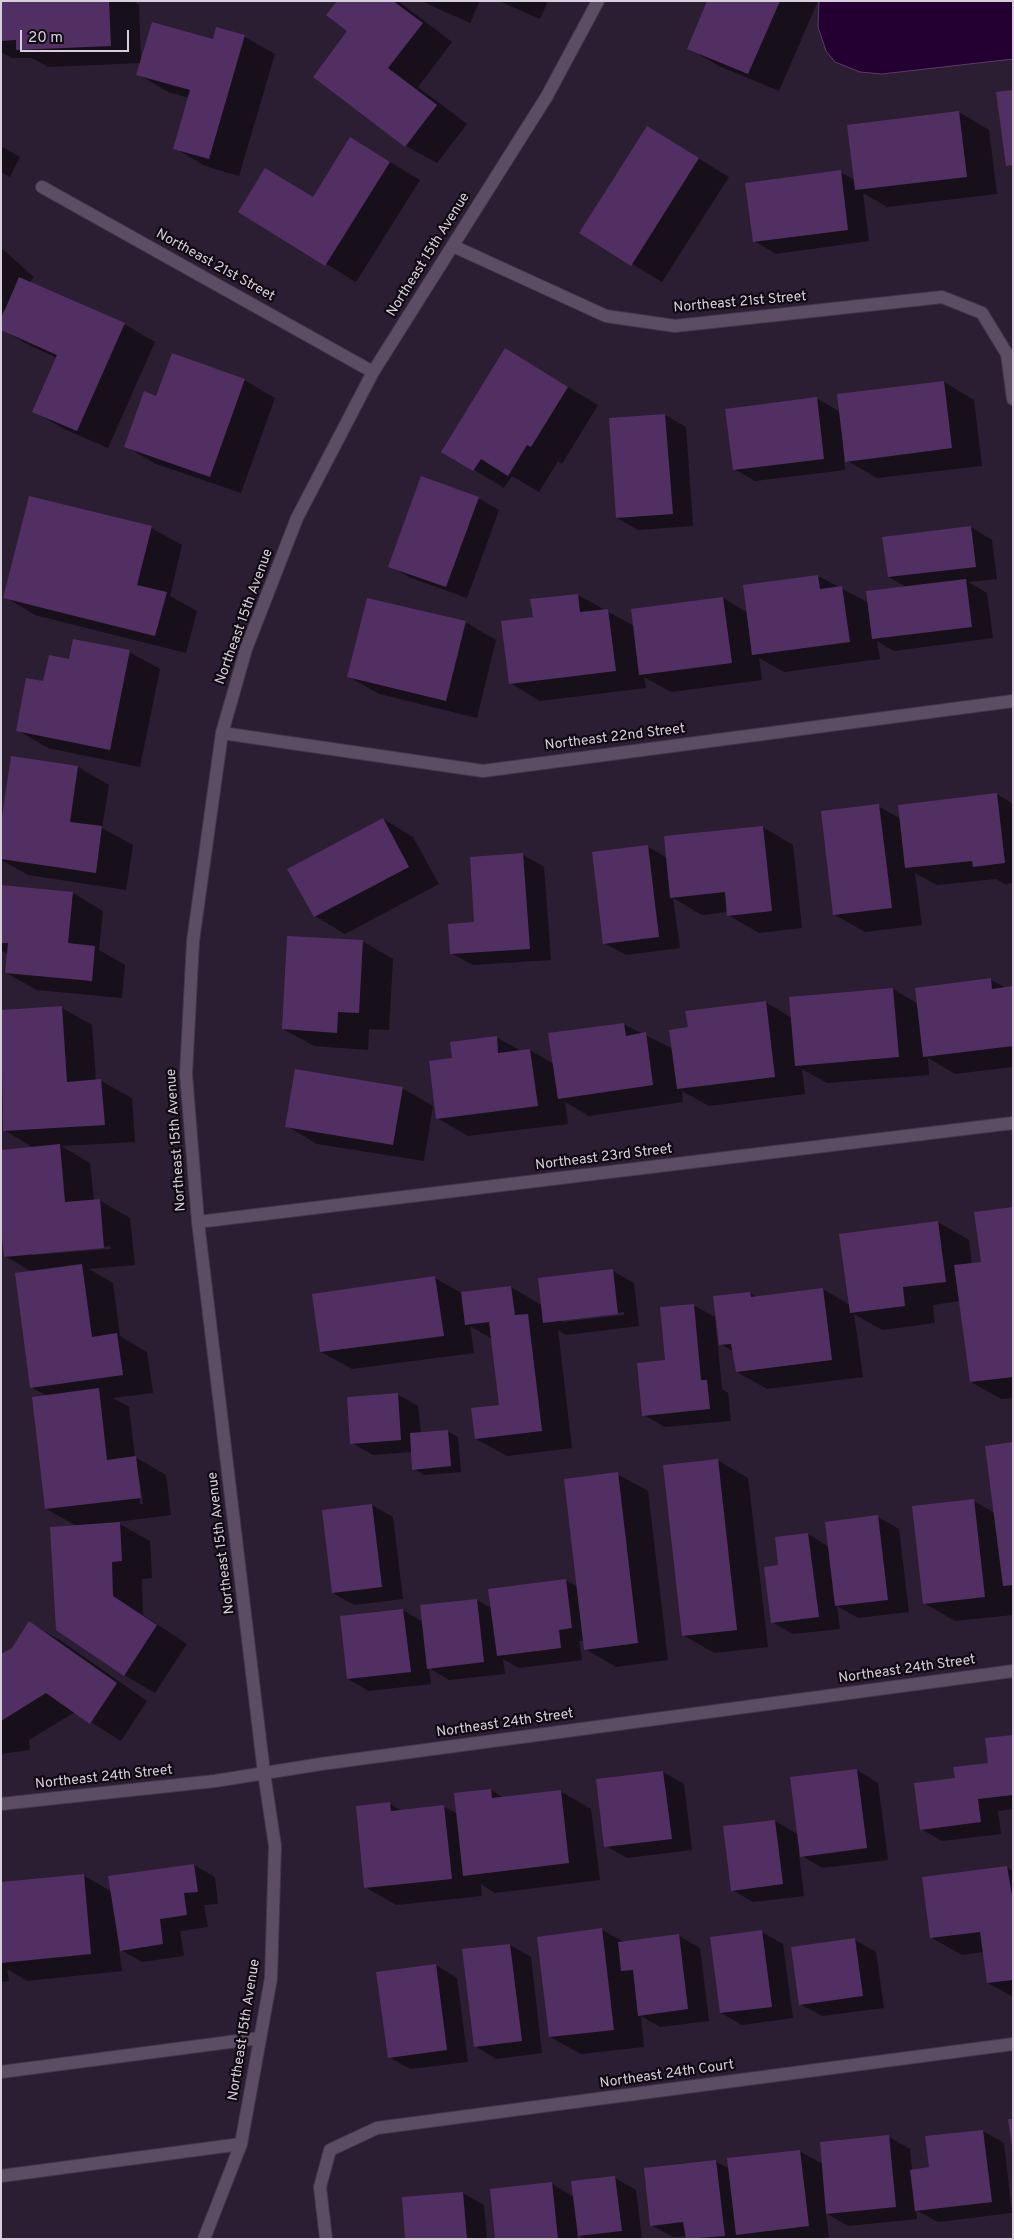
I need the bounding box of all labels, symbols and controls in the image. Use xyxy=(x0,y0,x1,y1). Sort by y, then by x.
scale bar xyxy=(22,20,131,52)
text: 20 m xyxy=(28,29,63,48)
street label: Northeast 15th Avenue xyxy=(384,190,474,320)
street label: Northeast 21st Street xyxy=(153,226,277,306)
street label: Northeast 21st Street xyxy=(673,289,807,317)
street label: Northeast 15th Avenue xyxy=(213,547,277,687)
street label: Northeast 22nd Street xyxy=(544,721,686,755)
street label: Northeast 15th Avenue xyxy=(164,1068,190,1212)
street label: Northeast 23rd Street xyxy=(534,1141,674,1175)
street label: Northeast 15th Avenue xyxy=(205,1471,239,1615)
street label: Northeast 24th Street xyxy=(837,1652,977,1688)
street label: Northeast 24th Street xyxy=(435,1706,575,1742)
street label: Northeast 24th Street xyxy=(34,1762,174,1794)
street label: Northeast 15th Avenue xyxy=(226,1958,264,2102)
street label: Northeast 24th Court xyxy=(599,2057,735,2093)

